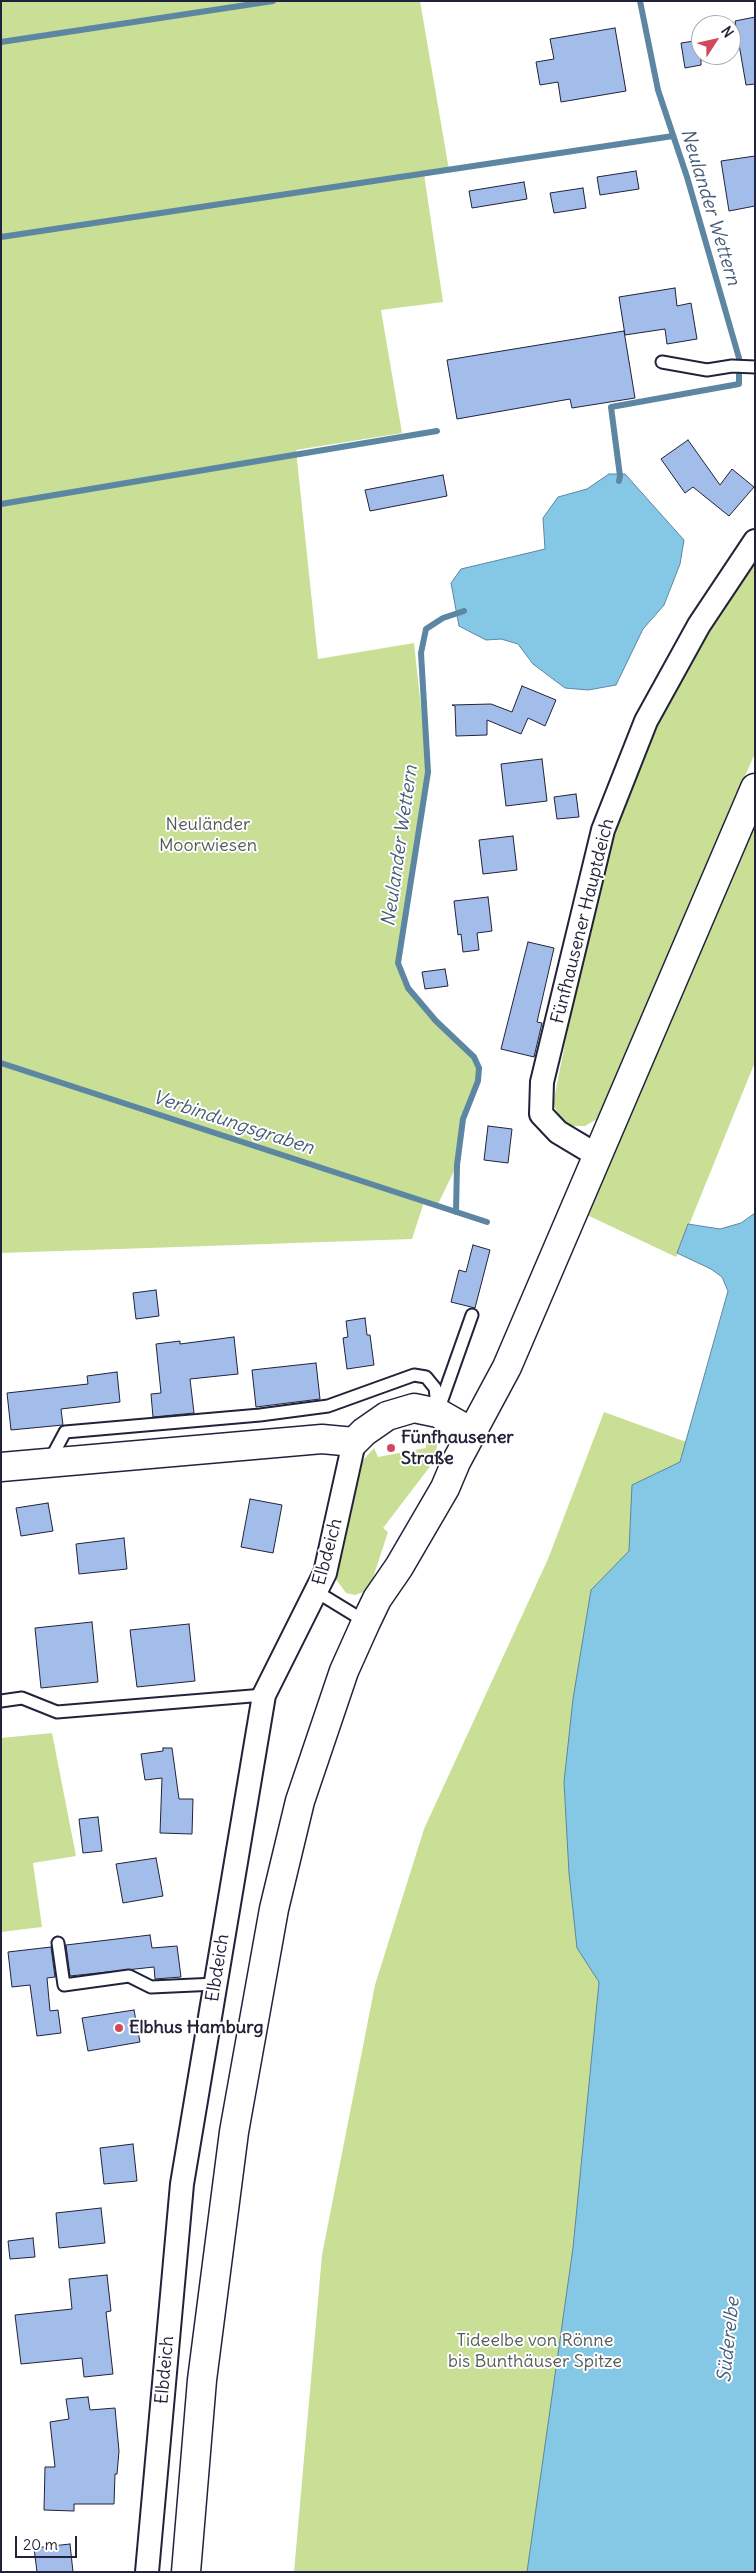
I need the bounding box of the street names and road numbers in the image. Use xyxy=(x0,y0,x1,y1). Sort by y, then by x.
street label: Fünfhausener Hauptdeich xyxy=(547,816,619,1026)
street label: Elbdeich xyxy=(309,1516,347,1588)
street label: Elbdeich xyxy=(202,1933,234,2003)
street label: Elbdeich xyxy=(151,2335,179,2405)

